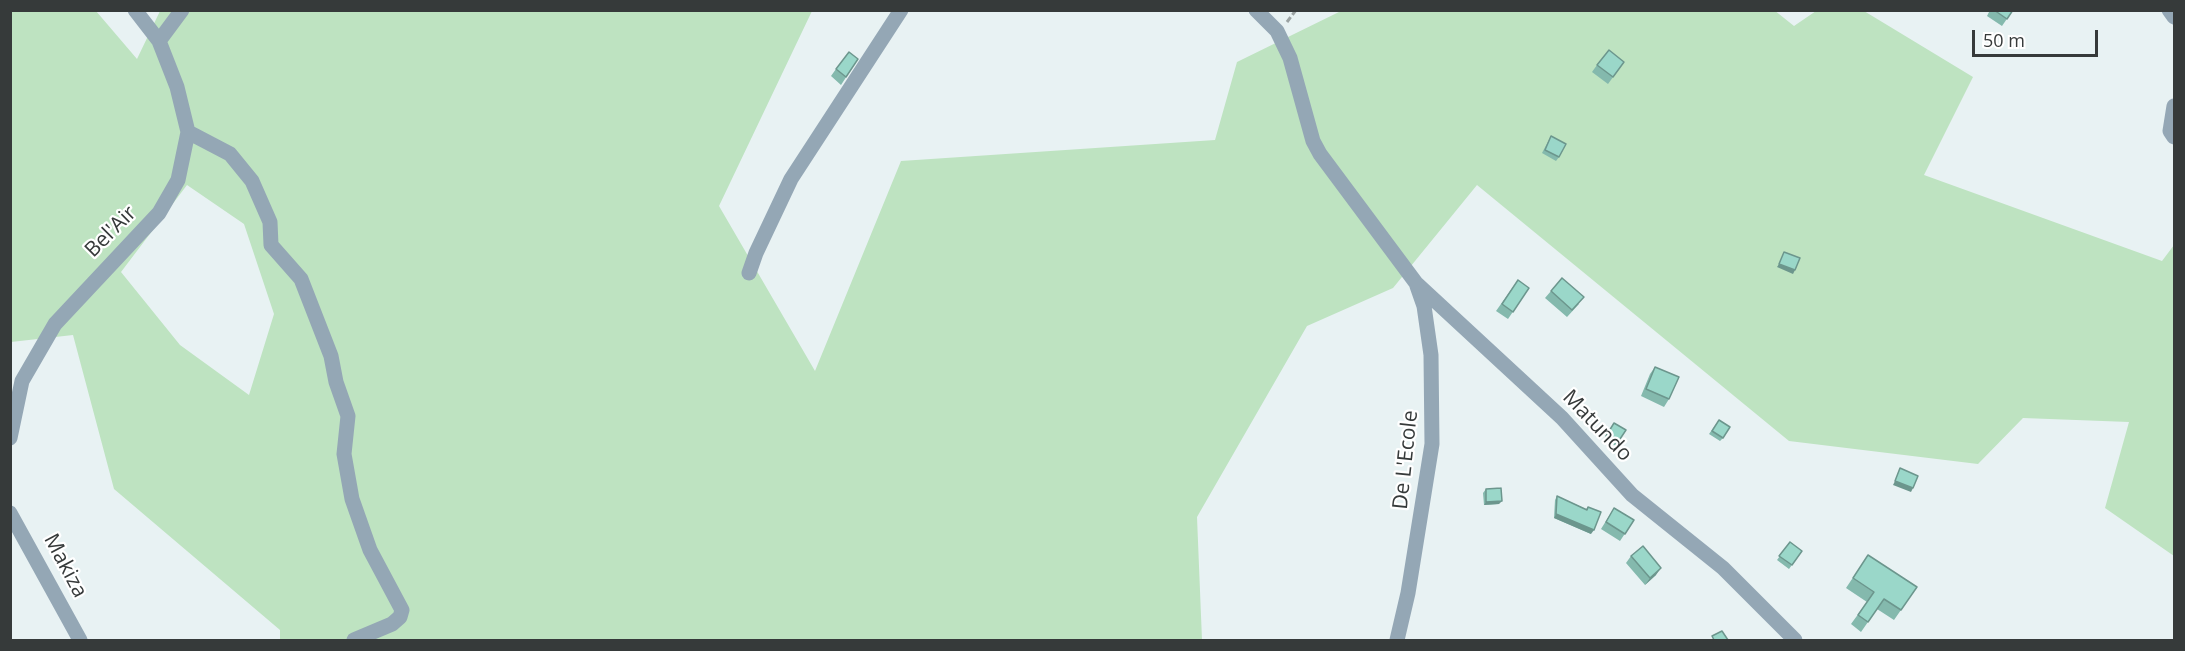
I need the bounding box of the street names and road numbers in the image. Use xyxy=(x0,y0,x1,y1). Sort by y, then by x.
street label: Bel'Air xyxy=(80,201,142,263)
street label: Matundo xyxy=(1557,385,1637,467)
street label: De L'Ecole xyxy=(1388,409,1424,511)
street label: Makiza xyxy=(38,530,92,602)

